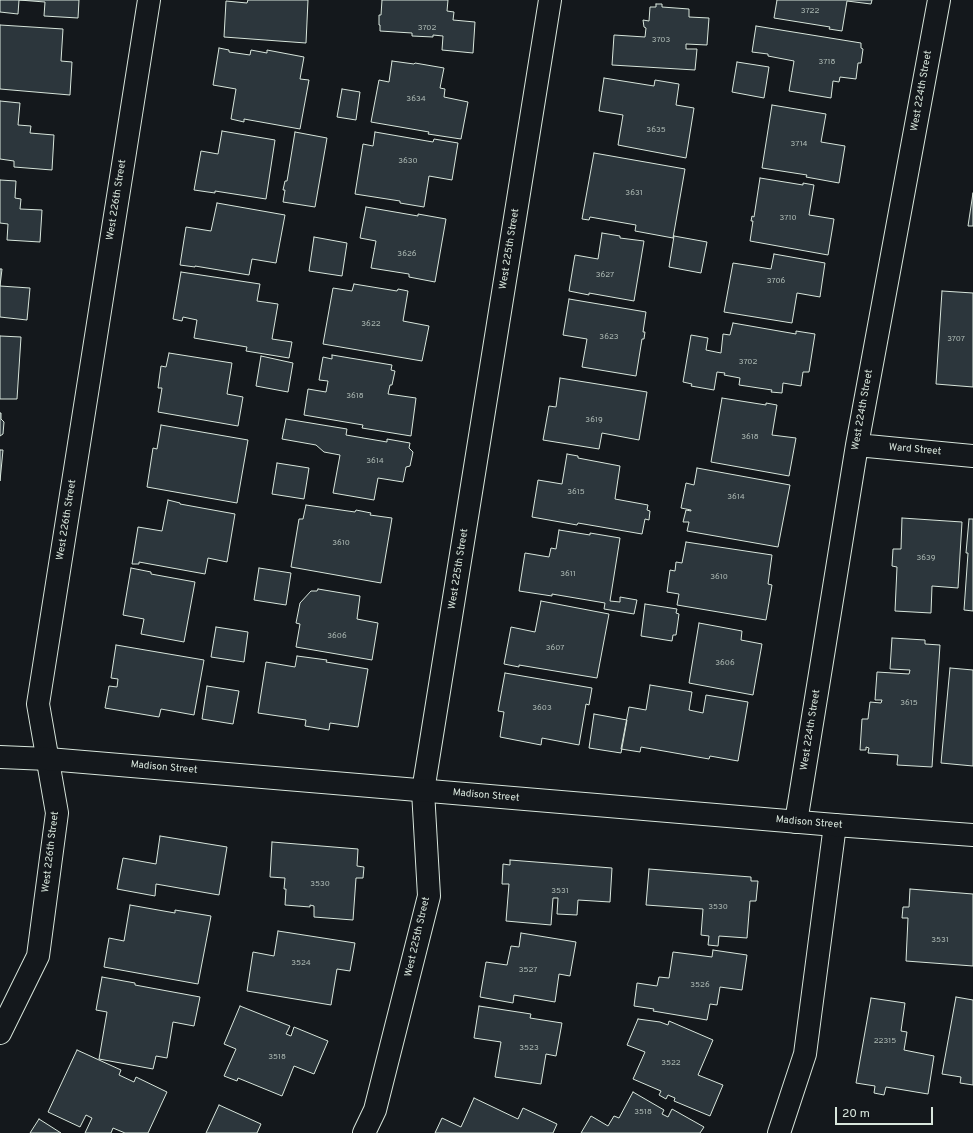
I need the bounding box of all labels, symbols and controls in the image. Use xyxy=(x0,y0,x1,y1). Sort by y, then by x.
house number: 3722 xyxy=(801,6,819,16)
house number: 3702 xyxy=(418,23,436,33)
house number: 3703 xyxy=(652,35,670,45)
street label: West 224th Street xyxy=(909,50,935,132)
house number: 3718 xyxy=(819,57,835,67)
house number: 3634 xyxy=(406,94,426,104)
house number: 3635 xyxy=(646,125,666,135)
house number: 3714 xyxy=(791,139,807,149)
house number: 3630 xyxy=(398,156,418,166)
street label: West 226th Street xyxy=(105,159,129,241)
house number: 3631 xyxy=(625,188,643,198)
street label: West 225th Street xyxy=(498,208,522,290)
house number: 3710 xyxy=(779,213,797,223)
house number: 3626 xyxy=(397,249,417,259)
house number: 3627 xyxy=(596,270,614,280)
house number: 3706 xyxy=(767,276,785,286)
house number: 3622 xyxy=(361,319,381,329)
house number: 3623 xyxy=(599,332,619,342)
house number: 3707 xyxy=(947,334,965,344)
house number: 3702 xyxy=(739,357,757,367)
street label: West 224th Street xyxy=(850,369,876,451)
house number: 3618 xyxy=(346,391,364,401)
house number: 3619 xyxy=(585,415,603,425)
house number: 3618 xyxy=(741,432,759,442)
street label: Ward Street xyxy=(888,442,942,458)
house number: 3614 xyxy=(366,456,384,466)
street label: West 226th Street xyxy=(55,479,79,561)
house number: 3615 xyxy=(567,487,585,497)
house number: 3614 xyxy=(727,492,745,502)
street label: West 225th Street xyxy=(447,528,471,610)
house number: 3610 xyxy=(332,538,350,548)
house number: 3639 xyxy=(916,553,936,563)
house number: 3611 xyxy=(560,569,576,579)
house number: 3610 xyxy=(710,572,728,582)
house number: 3606 xyxy=(327,631,347,641)
house number: 3607 xyxy=(546,643,564,653)
house number: 3606 xyxy=(715,658,735,668)
street label: West 224th Street xyxy=(799,689,823,771)
house number: 3615 xyxy=(900,698,918,708)
house number: 3603 xyxy=(532,703,552,713)
street label: Madison Street xyxy=(130,759,198,777)
street label: Madison Street xyxy=(452,787,520,805)
street label: West 226th Street xyxy=(40,811,62,893)
street label: Madison Street xyxy=(775,814,843,832)
house number: 3530 xyxy=(310,879,330,889)
house number: 3531 xyxy=(551,886,569,896)
street label: West 225th Street xyxy=(403,896,433,978)
house number: 3530 xyxy=(708,902,728,912)
house number: 3531 xyxy=(931,935,949,945)
house number: 3524 xyxy=(291,958,311,968)
house number: 3527 xyxy=(519,965,537,975)
house number: 3526 xyxy=(690,980,710,990)
house number: 22315 xyxy=(874,1036,896,1046)
house number: 3523 xyxy=(519,1043,539,1053)
house number: 3518 xyxy=(268,1052,286,1062)
house number: 3522 xyxy=(661,1058,681,1068)
scale bar xyxy=(837,1099,935,1125)
text: 20 m xyxy=(842,1106,870,1122)
house number: 3518 xyxy=(634,1107,652,1117)

